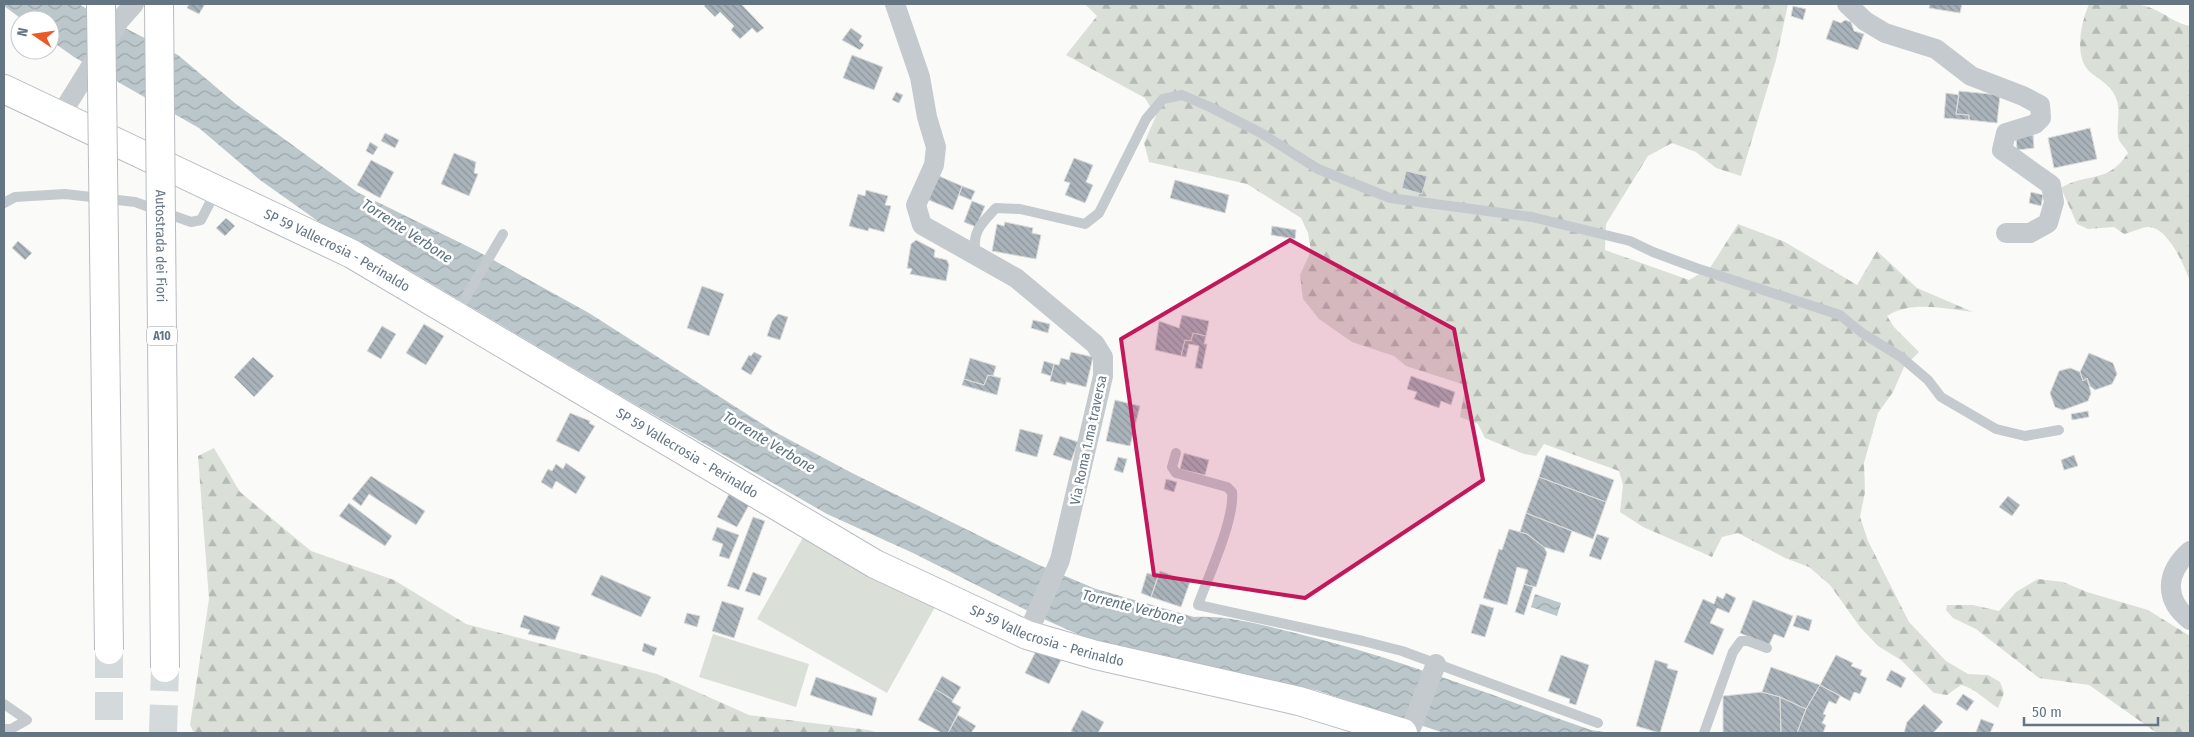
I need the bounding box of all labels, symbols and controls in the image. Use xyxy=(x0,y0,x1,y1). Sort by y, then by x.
north arrow xyxy=(10,10,60,60)
text: N xyxy=(14,26,32,38)
street label: Autostrada dei Fiori xyxy=(152,190,170,302)
water label: Torrente Verbone xyxy=(358,195,456,267)
street label: SP 59 Vallecrosia - Perinaldo xyxy=(261,205,413,295)
road number: A10 xyxy=(147,326,177,346)
street label: Via Roma 1.ma traversa xyxy=(1066,374,1111,506)
street label: SP 59 Vallecrosia - Perinaldo xyxy=(613,404,761,502)
water label: Torrente Verbone xyxy=(720,407,818,477)
water label: Torrente Verbone xyxy=(1080,586,1186,628)
street label: SP 59 Vallecrosia - Perinaldo xyxy=(967,601,1126,670)
scale bar xyxy=(2024,694,2158,726)
text: 50 m xyxy=(2032,703,2062,721)

